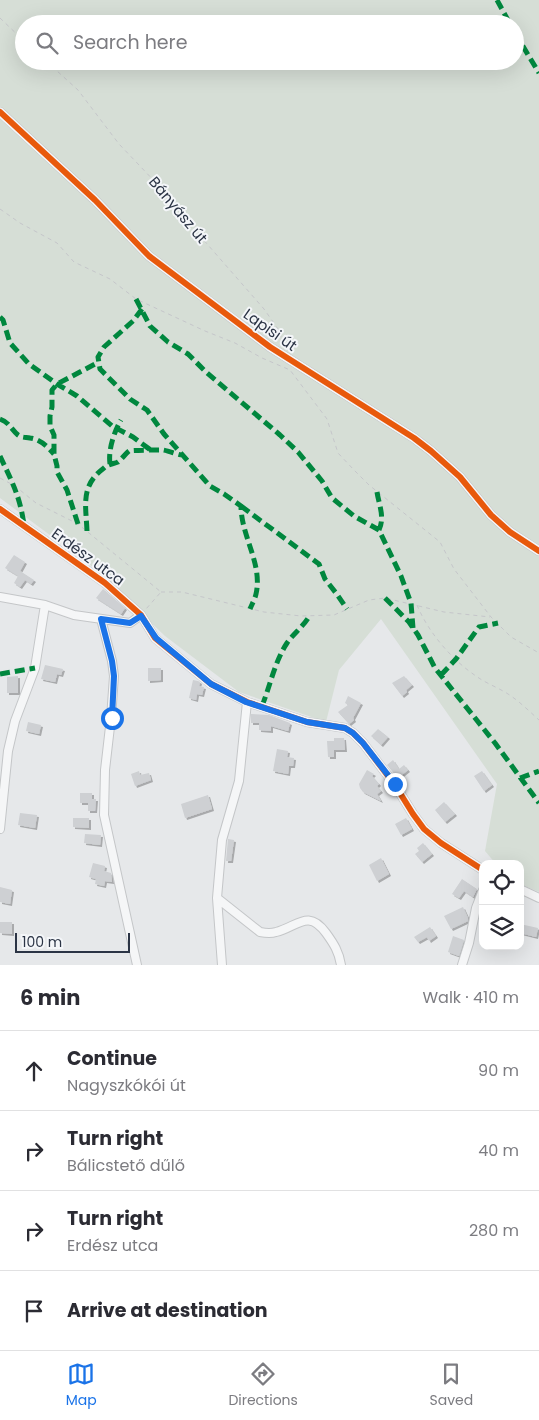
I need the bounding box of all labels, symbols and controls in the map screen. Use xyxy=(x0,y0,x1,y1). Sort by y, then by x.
search box xyxy=(15,15,524,70)
icon: search xyxy=(33,29,61,57)
text: Search here xyxy=(73,29,187,56)
street label: Bányász út xyxy=(144,172,213,248)
street label: Lapisi út xyxy=(239,303,301,356)
street label: Erdész utca xyxy=(47,523,129,590)
route start xyxy=(101,707,124,730)
route end xyxy=(384,773,407,796)
map controls xyxy=(479,860,524,950)
button: locate xyxy=(479,860,524,905)
button: layers xyxy=(479,905,524,950)
scale bar xyxy=(15,930,130,953)
text: 100 m xyxy=(22,932,62,952)
text: 6 min xyxy=(20,983,80,1012)
text: Walk · 410 m xyxy=(422,986,519,1009)
text: Continue xyxy=(67,1045,157,1072)
icon: ahead xyxy=(20,1057,48,1085)
text: 90 m xyxy=(478,1059,519,1082)
text: Nagyszkókói út xyxy=(67,1074,186,1097)
text: Turn right xyxy=(67,1125,163,1152)
icon: right xyxy=(20,1137,48,1165)
text: 40 m xyxy=(478,1139,519,1162)
text: Bálicstető dűlő xyxy=(67,1154,185,1177)
text: Turn right xyxy=(67,1205,163,1232)
icon: right xyxy=(20,1217,48,1245)
text: 280 m xyxy=(469,1219,519,1242)
text: Erdész utca xyxy=(67,1234,158,1257)
icon: arrive xyxy=(20,1297,48,1325)
text: Arrive at destination xyxy=(67,1297,268,1324)
tab: Map xyxy=(66,1360,97,1411)
tab: Directions xyxy=(228,1360,298,1411)
tab: Saved xyxy=(429,1360,473,1411)

